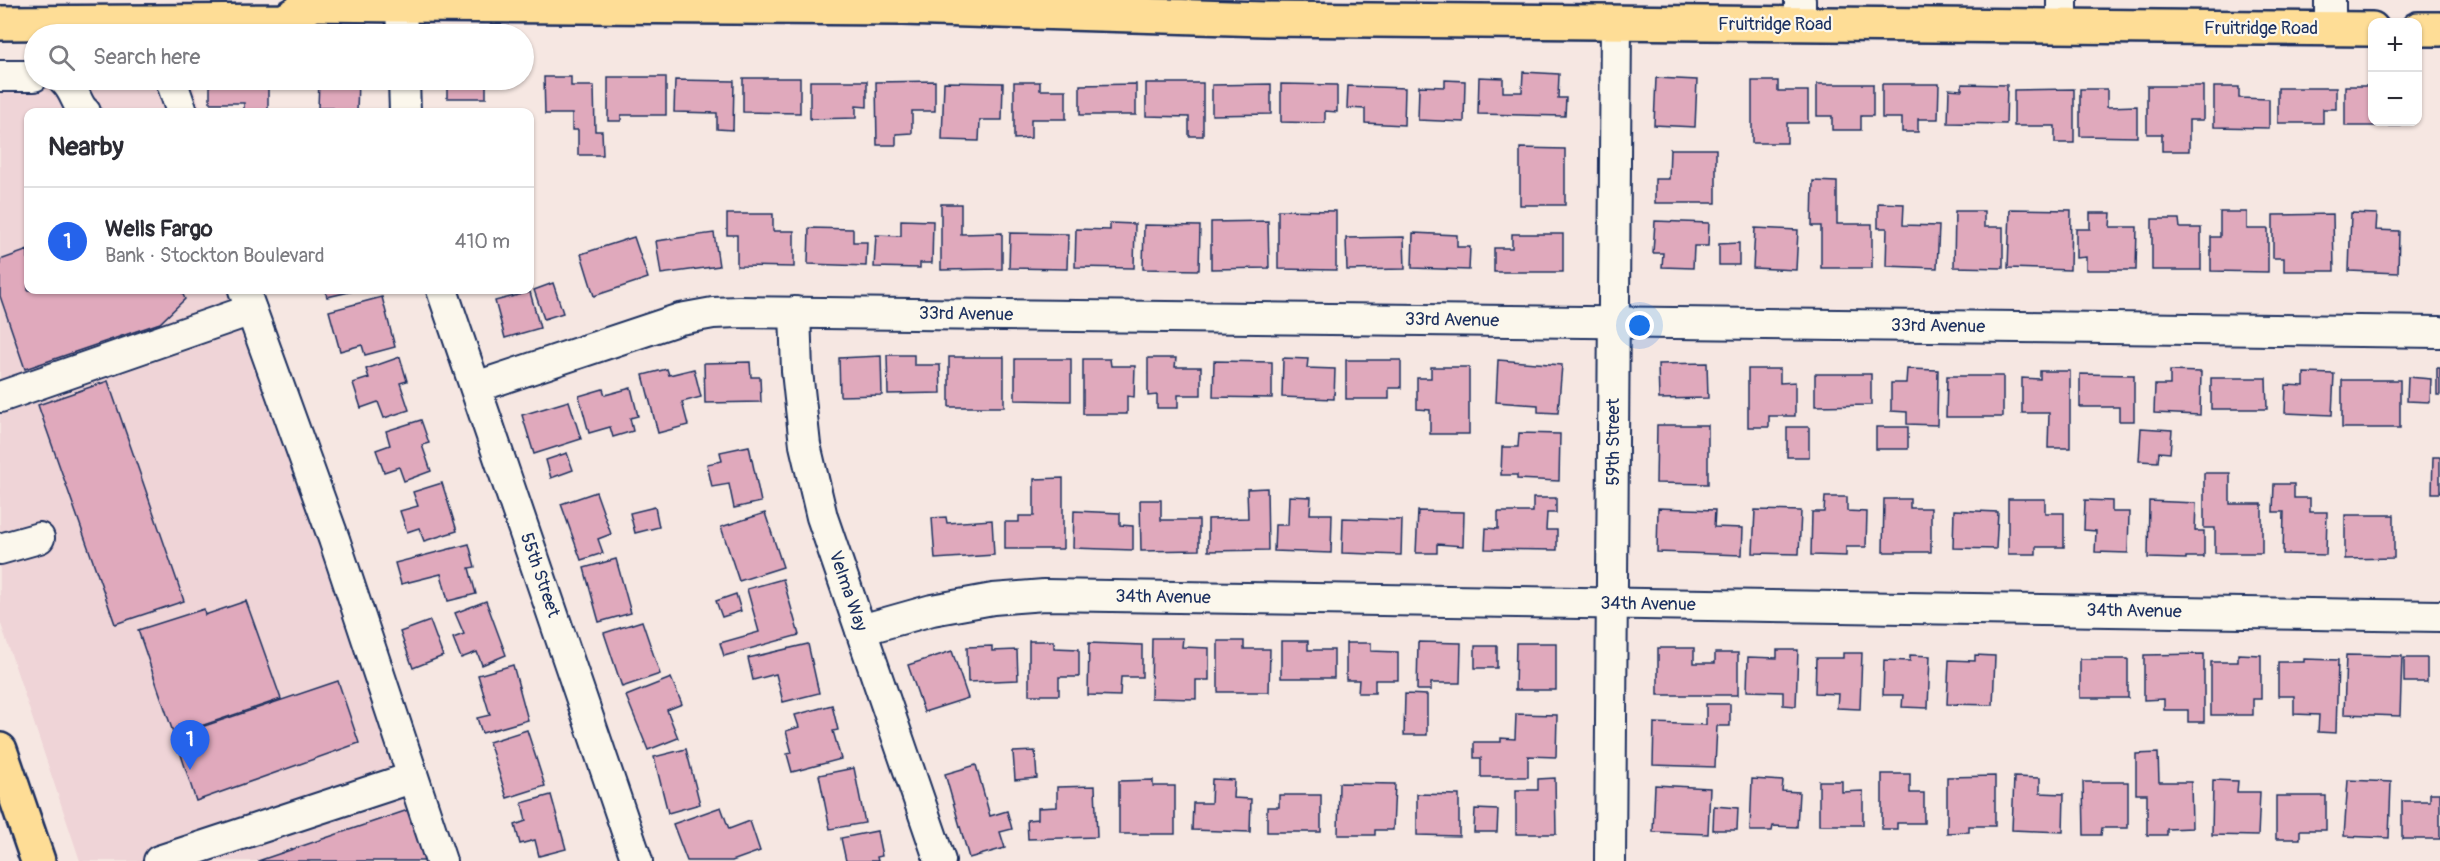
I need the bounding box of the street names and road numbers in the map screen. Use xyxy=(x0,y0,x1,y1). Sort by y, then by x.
street label: Fruitridge Road xyxy=(1718,13,1832,36)
street label: Fruitridge Road xyxy=(2204,17,2318,40)
street label: 33rd Avenue xyxy=(919,302,1013,326)
street label: 33rd Avenue xyxy=(1405,308,1499,332)
street label: 33rd Avenue xyxy=(1891,314,1985,338)
street label: 59th Street xyxy=(1602,398,1625,486)
street label: 55th Street xyxy=(515,530,565,621)
street label: Velma Way xyxy=(824,548,873,635)
street label: 34th Avenue xyxy=(1115,585,1211,609)
street label: 34th Avenue xyxy=(1600,592,1696,616)
street label: 34th Avenue xyxy=(2086,599,2182,623)

